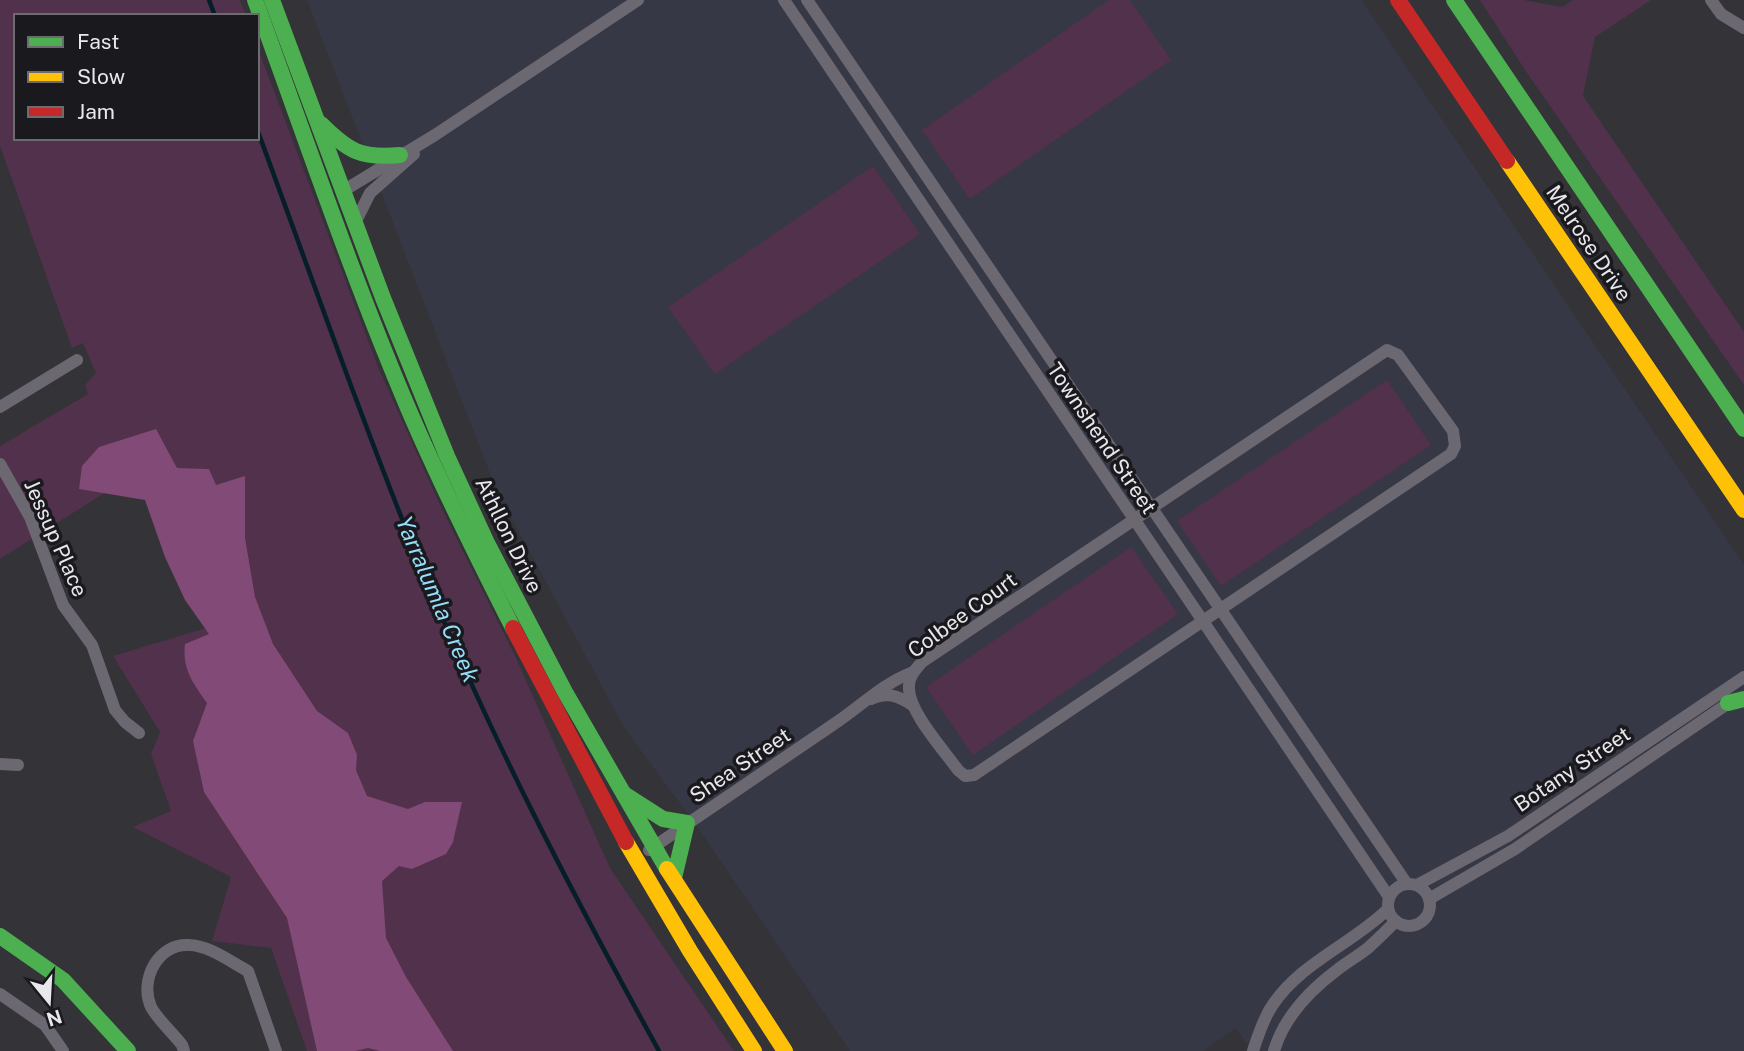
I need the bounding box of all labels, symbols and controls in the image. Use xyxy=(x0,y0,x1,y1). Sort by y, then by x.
legend xyxy=(14,14,259,140)
text: Fast xyxy=(77,29,119,54)
text: Slow xyxy=(77,64,125,89)
text: Jam xyxy=(77,99,115,124)
street label: Melrose Drive xyxy=(1541,180,1637,306)
street label: Townshend Street xyxy=(1042,358,1162,518)
street label: Athllon Drive xyxy=(470,473,548,597)
street label: Jessup Place xyxy=(19,476,93,600)
water label: Yarralumla Creek xyxy=(391,512,485,687)
street label: Colbee Court xyxy=(903,567,1021,663)
street label: Botany Street xyxy=(1509,721,1635,817)
street label: Shea Street xyxy=(685,722,795,808)
north arrow xyxy=(14,967,84,1037)
text: N xyxy=(44,1005,65,1031)

